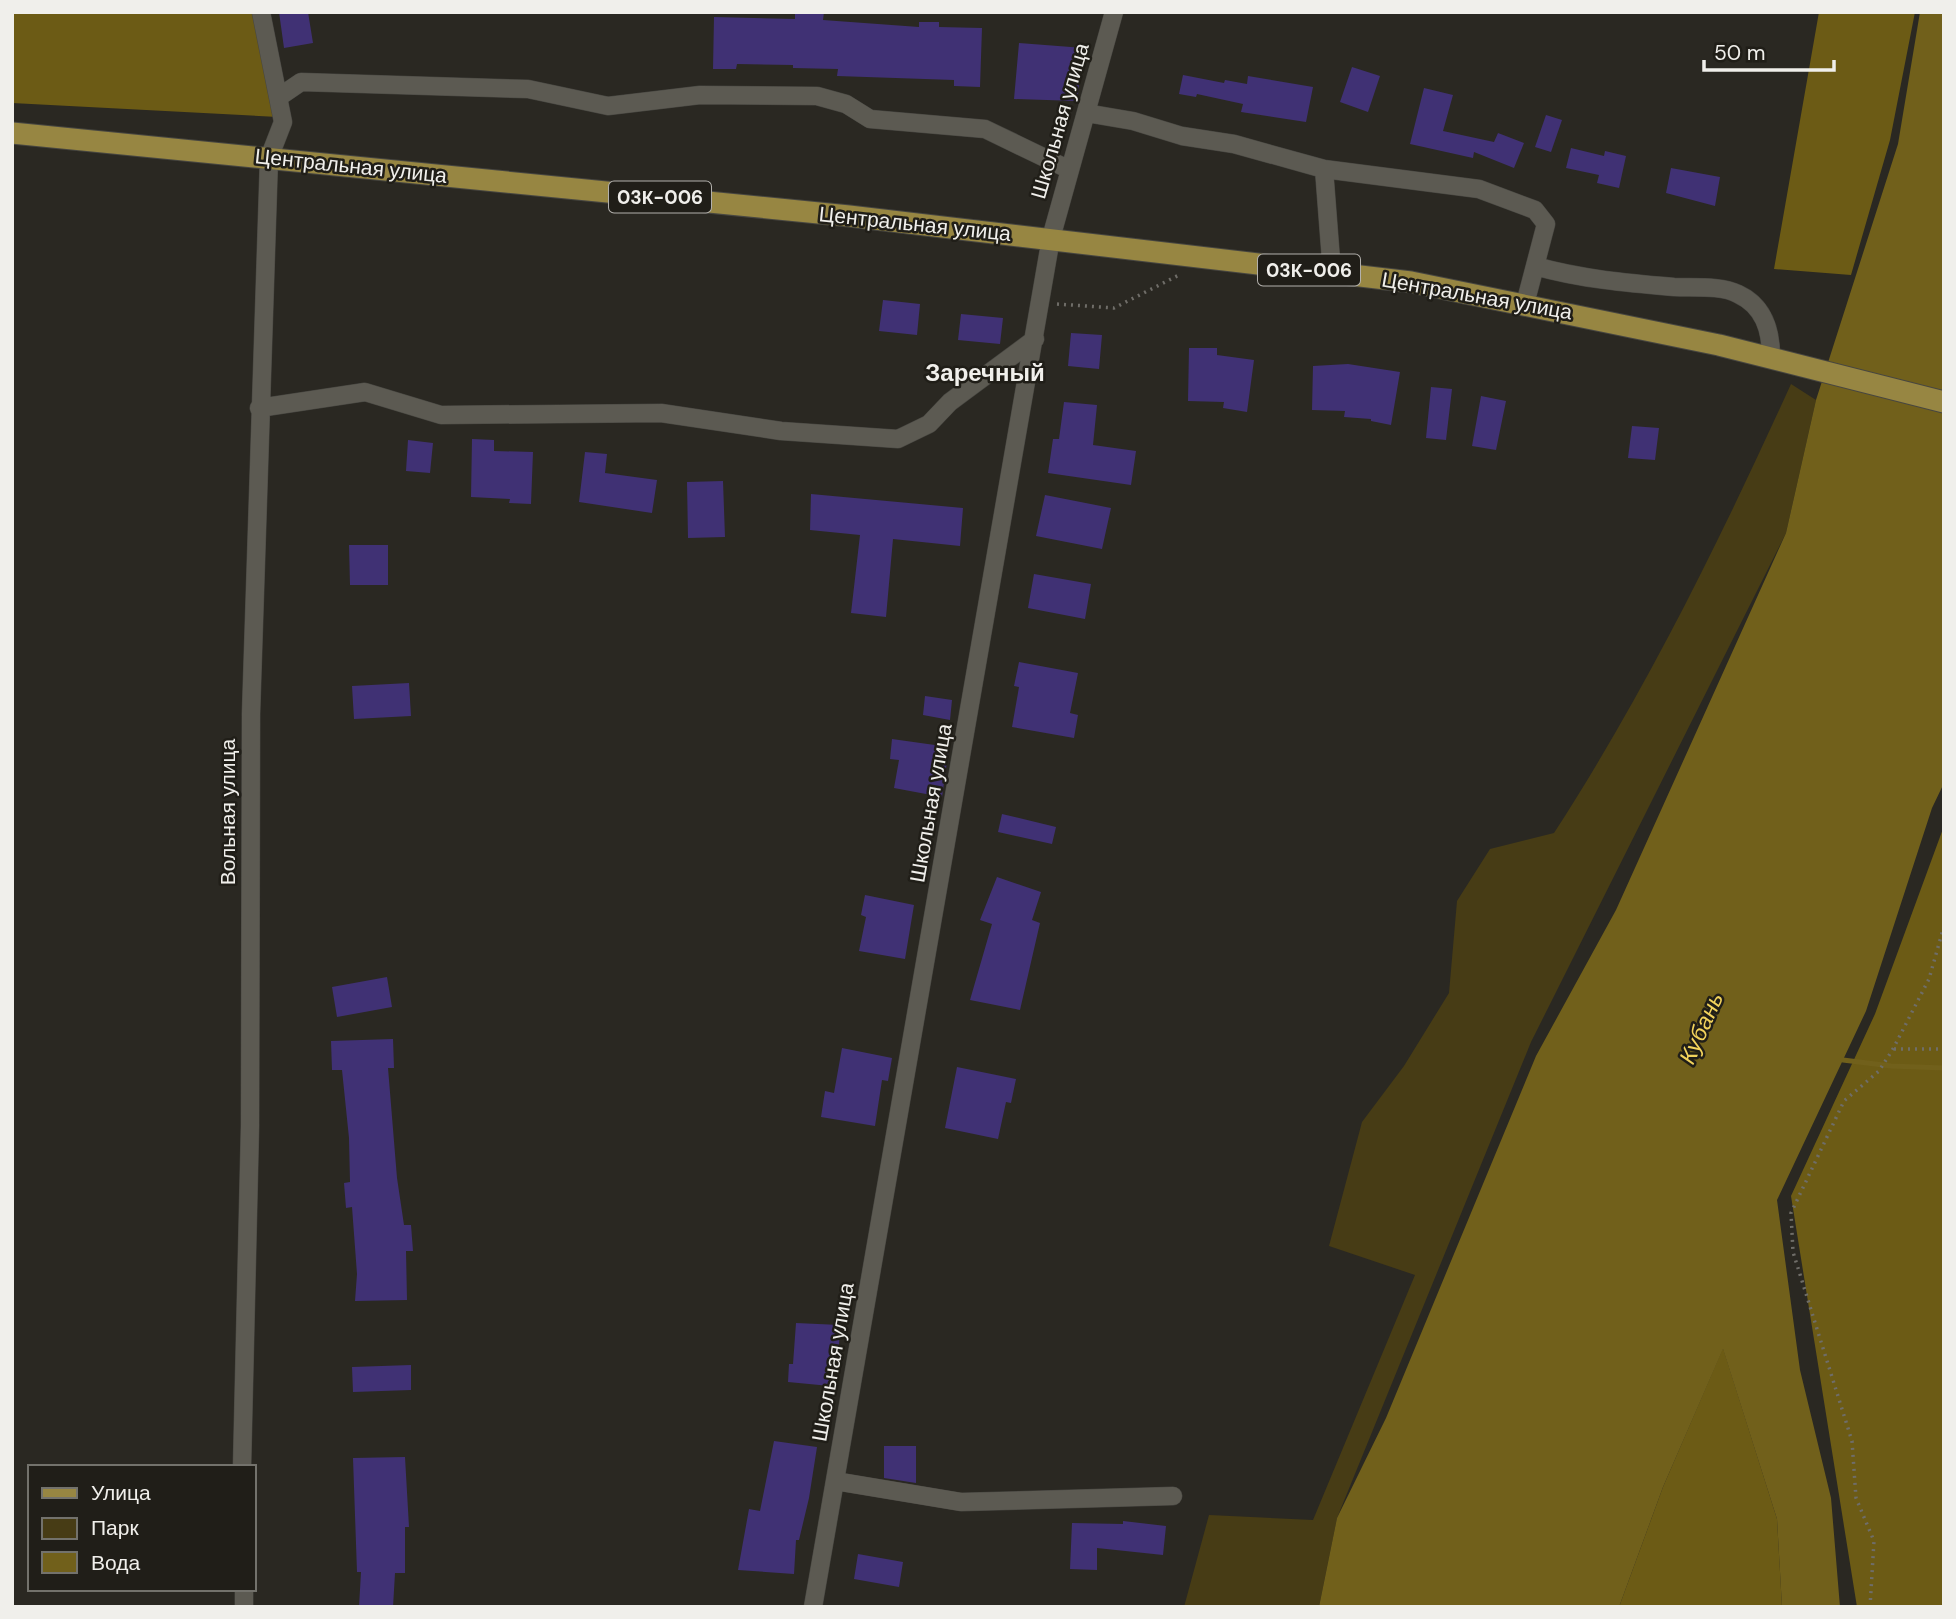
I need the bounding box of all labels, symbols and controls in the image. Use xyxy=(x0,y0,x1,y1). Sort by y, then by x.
scale bar xyxy=(1704,28,1834,72)
street label: Школьная улица xyxy=(1024,39,1096,202)
text: 50 m xyxy=(1714,39,1765,67)
street label: Центральная улица xyxy=(254,142,449,190)
road number: 03К-006 xyxy=(609,182,711,212)
street label: Центральная улица xyxy=(818,200,1013,248)
road number: 03К-006 xyxy=(1258,254,1360,286)
street label: Центральная улица xyxy=(1380,265,1575,327)
district label: Заречный xyxy=(925,357,1045,388)
street label: Школьная улица xyxy=(903,721,959,885)
street label: Вольная улица xyxy=(214,738,242,885)
water label: Кубань xyxy=(1672,987,1730,1069)
street label: Школьная улица xyxy=(805,1280,861,1444)
legend xyxy=(28,1465,256,1591)
text: Улица xyxy=(91,1479,151,1507)
text: Парк xyxy=(91,1514,139,1542)
text: Вода xyxy=(91,1549,140,1577)

